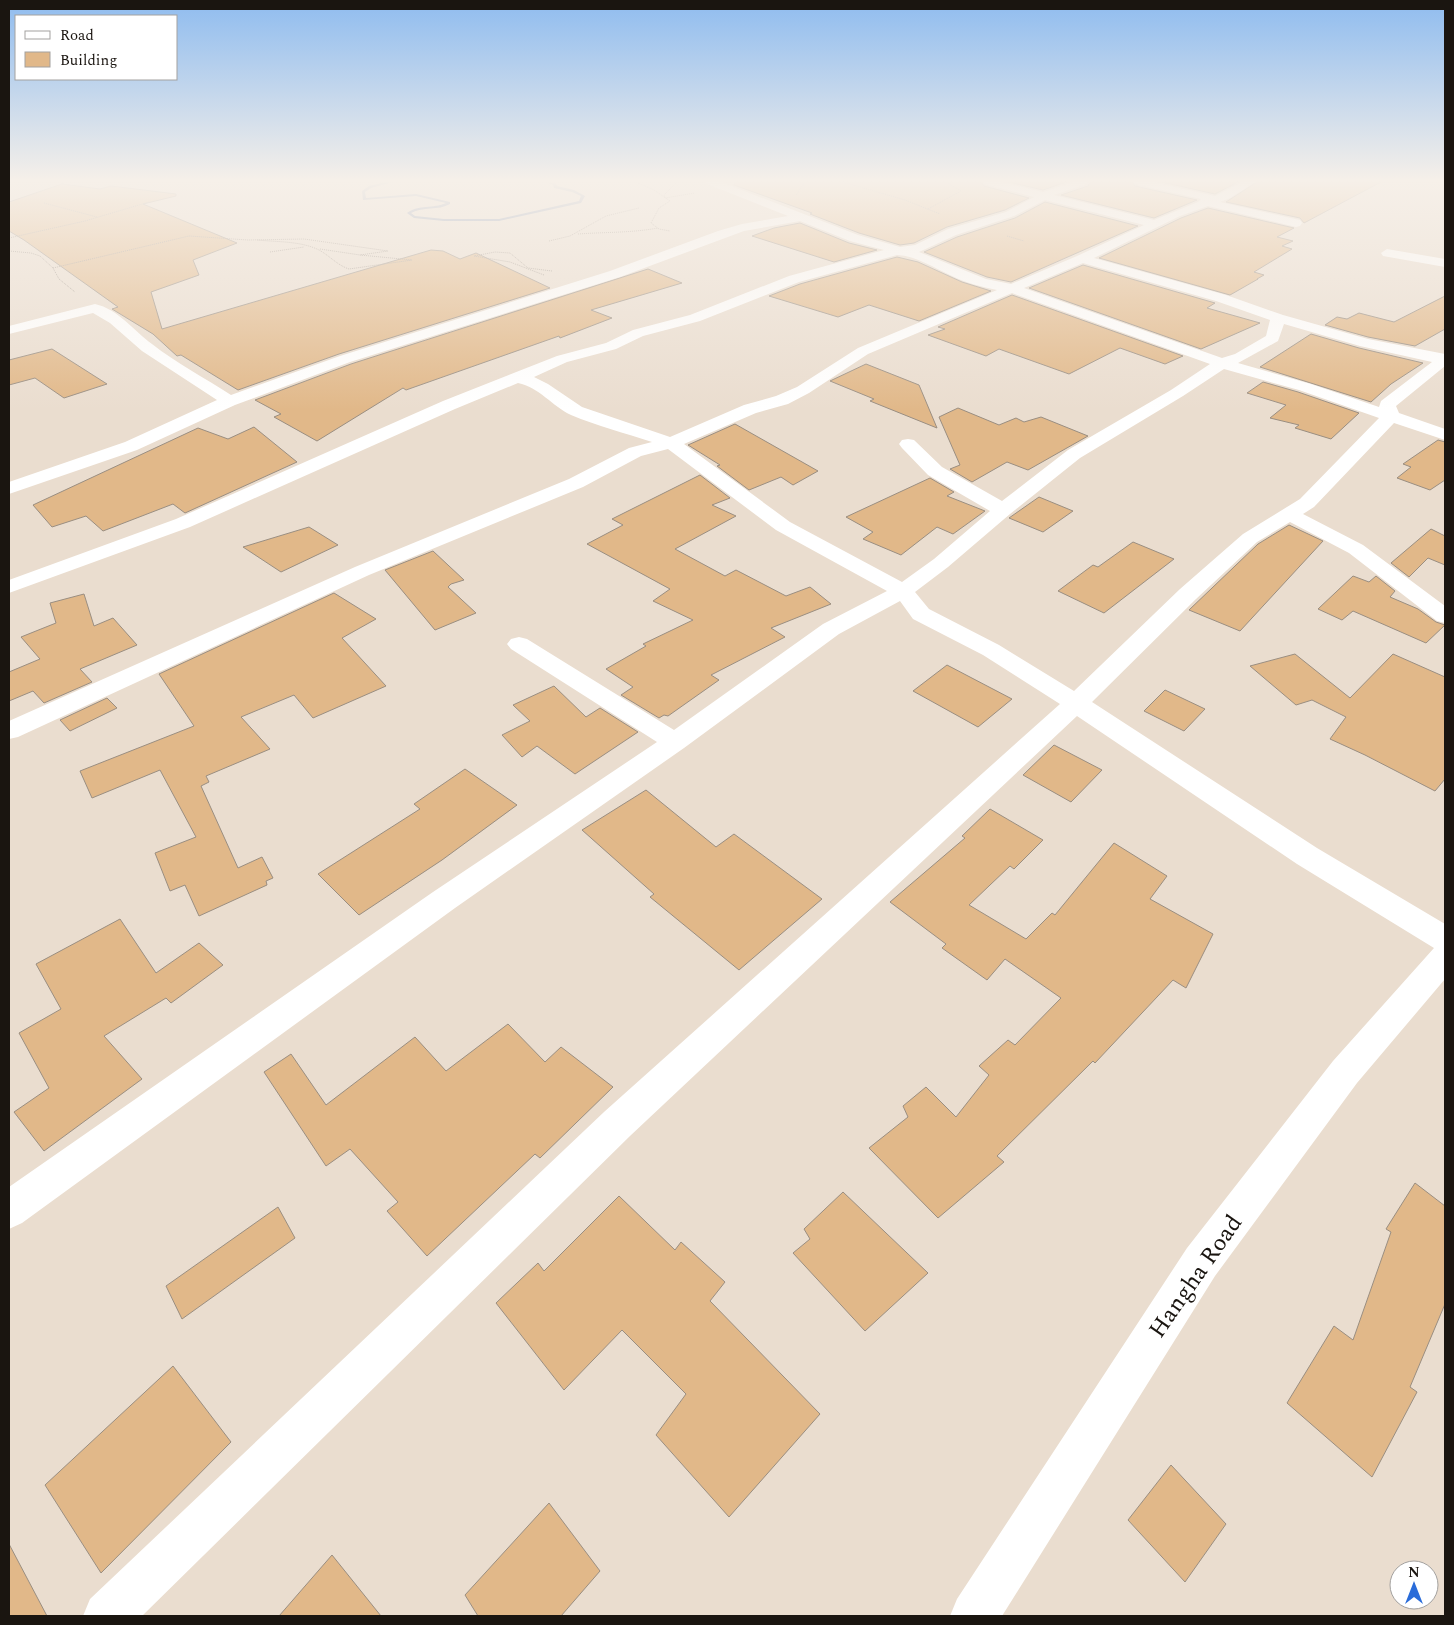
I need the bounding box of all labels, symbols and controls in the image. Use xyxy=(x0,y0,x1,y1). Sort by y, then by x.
legend xyxy=(15,15,178,80)
text: Road xyxy=(60,24,94,47)
text: Building xyxy=(60,49,117,72)
street label: Hangha Road xyxy=(1140,1207,1252,1346)
north arrow xyxy=(1389,1560,1439,1610)
text: N xyxy=(1408,1562,1420,1583)

